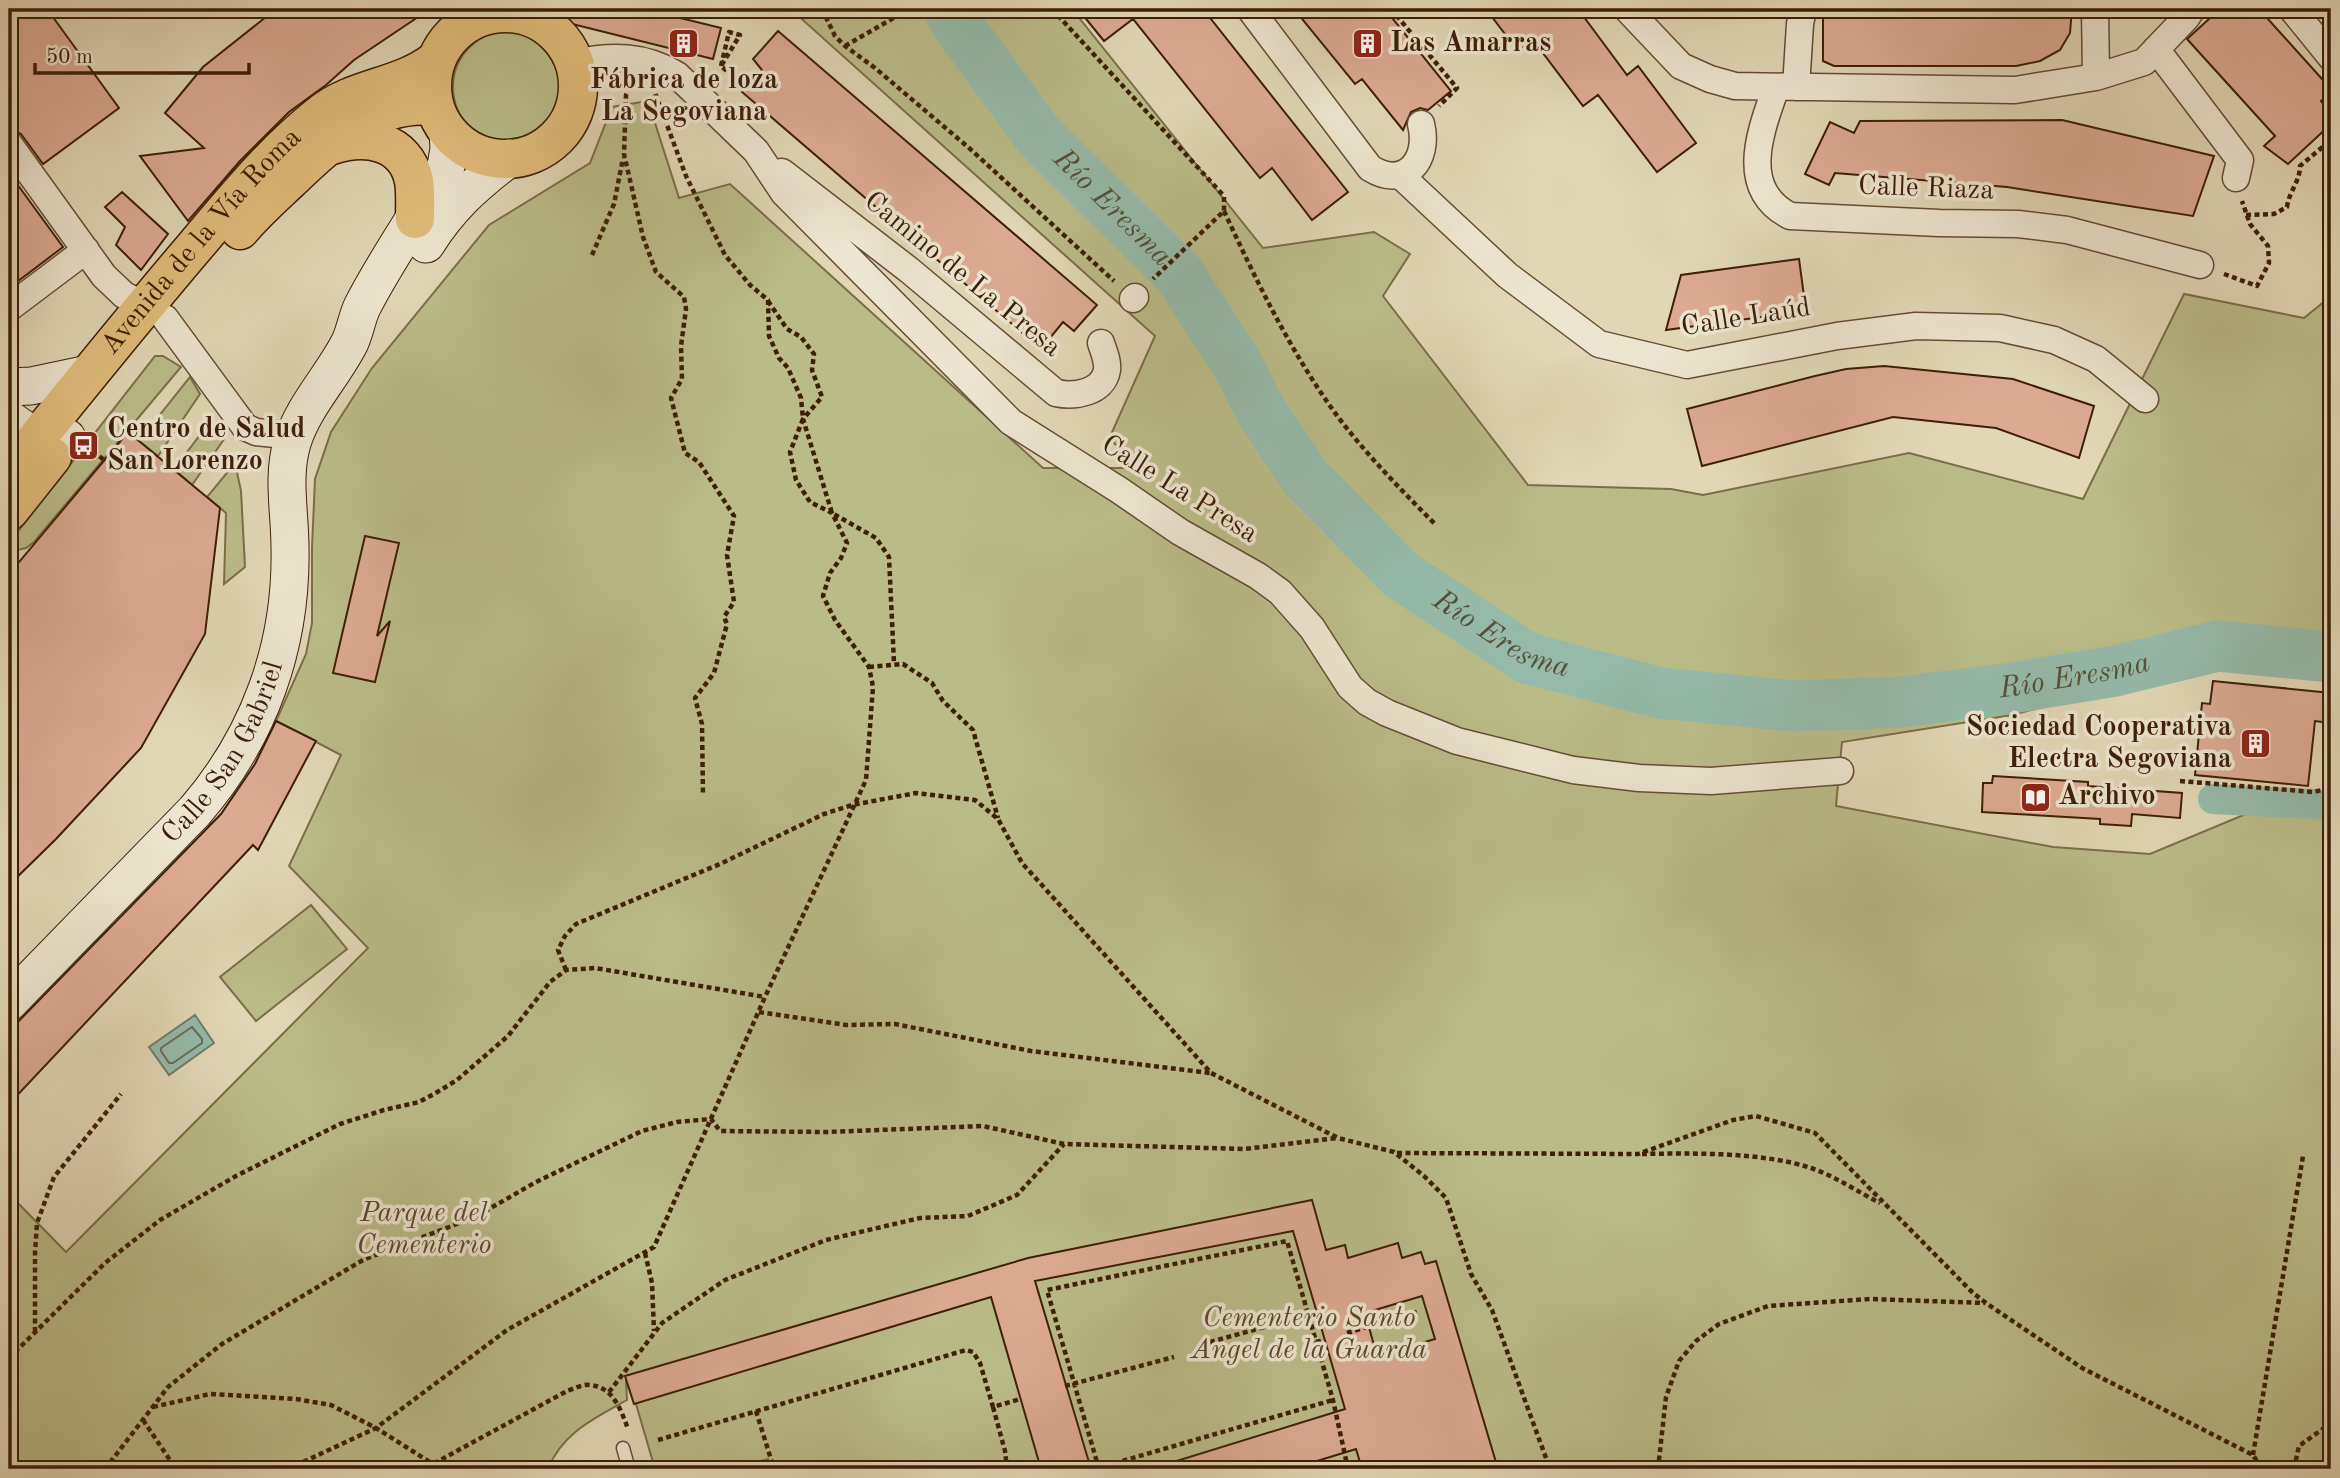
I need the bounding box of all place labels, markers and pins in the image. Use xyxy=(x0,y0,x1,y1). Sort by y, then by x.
building icon: Fábrica de loza La Segoviana xyxy=(667,27,701,61)
building icon: Las Amarras xyxy=(1350,27,1384,61)
place label: Las Amarras xyxy=(1390,30,1551,58)
place label: Fábrica de loza La Segoviana xyxy=(590,67,778,127)
place label: Centro de Salud San Lorenzo xyxy=(107,416,305,476)
bus stop icon: Centro de Salud San Lorenzo xyxy=(67,429,101,463)
place label: Sociedad Cooperativa Electra Segoviana xyxy=(1966,714,2232,774)
building icon: Sociedad Cooperativa Electra Segoviana xyxy=(2238,727,2272,761)
library icon: Archivo xyxy=(2018,780,2052,814)
place label: Archivo xyxy=(2058,783,2156,811)

